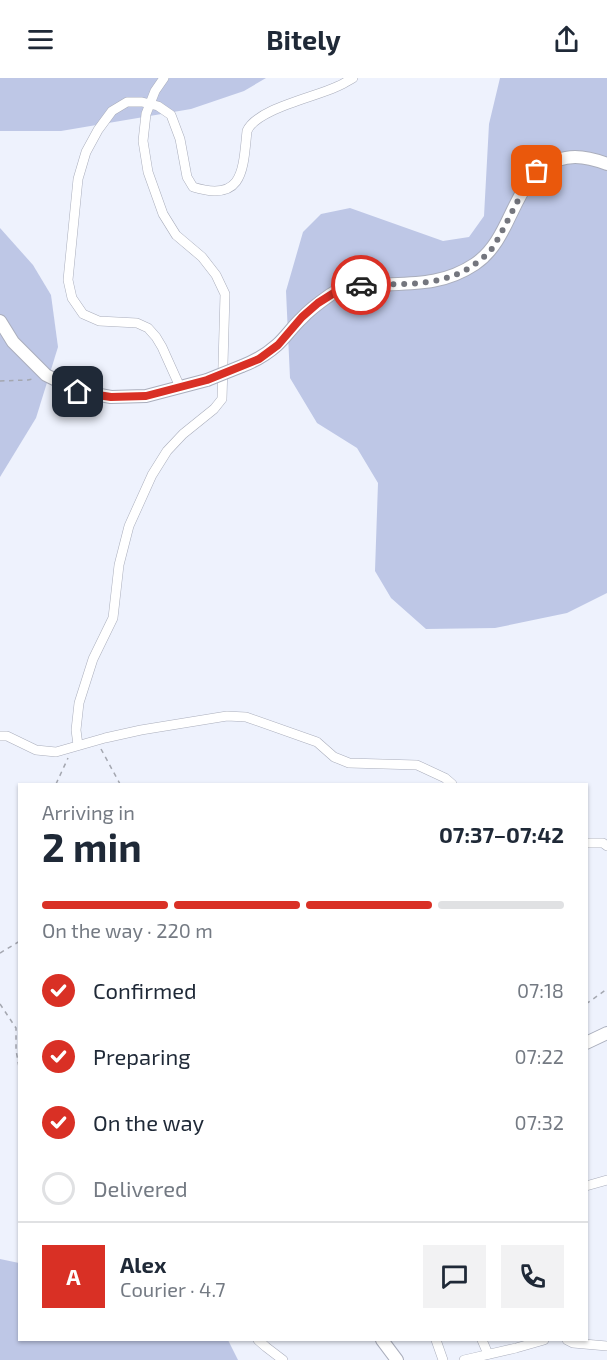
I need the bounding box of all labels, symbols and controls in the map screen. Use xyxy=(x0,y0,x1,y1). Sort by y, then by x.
icon: menu xyxy=(24,23,57,56)
text: Bitely xyxy=(266,23,341,55)
icon: share xyxy=(550,23,583,56)
pin xyxy=(511,145,562,196)
icon: bag xyxy=(520,154,553,187)
courier xyxy=(331,255,391,315)
icon: car xyxy=(345,269,378,302)
pin xyxy=(52,366,103,417)
icon: home xyxy=(61,375,94,408)
text: Arriving in xyxy=(42,800,135,824)
text: 07:37–07:42 xyxy=(439,821,564,847)
text: 2 min xyxy=(42,823,142,870)
text: On the way · 220 m xyxy=(42,918,213,942)
icon: check xyxy=(42,974,75,1007)
text: Confirmed xyxy=(93,977,197,1003)
text: 07:18 xyxy=(517,978,564,1002)
icon: check xyxy=(42,1040,75,1073)
text: Preparing xyxy=(93,1043,191,1069)
text: 07:22 xyxy=(515,1044,564,1068)
icon: check xyxy=(42,1106,75,1139)
text: On the way xyxy=(93,1109,204,1135)
text: 07:32 xyxy=(515,1110,564,1134)
text: Delivered xyxy=(93,1175,188,1201)
button: chat xyxy=(423,1245,486,1308)
button: phone xyxy=(501,1245,564,1308)
text: Alex xyxy=(120,1251,166,1277)
text: A xyxy=(66,1263,81,1289)
text: Courier · 4.7 xyxy=(120,1277,226,1301)

